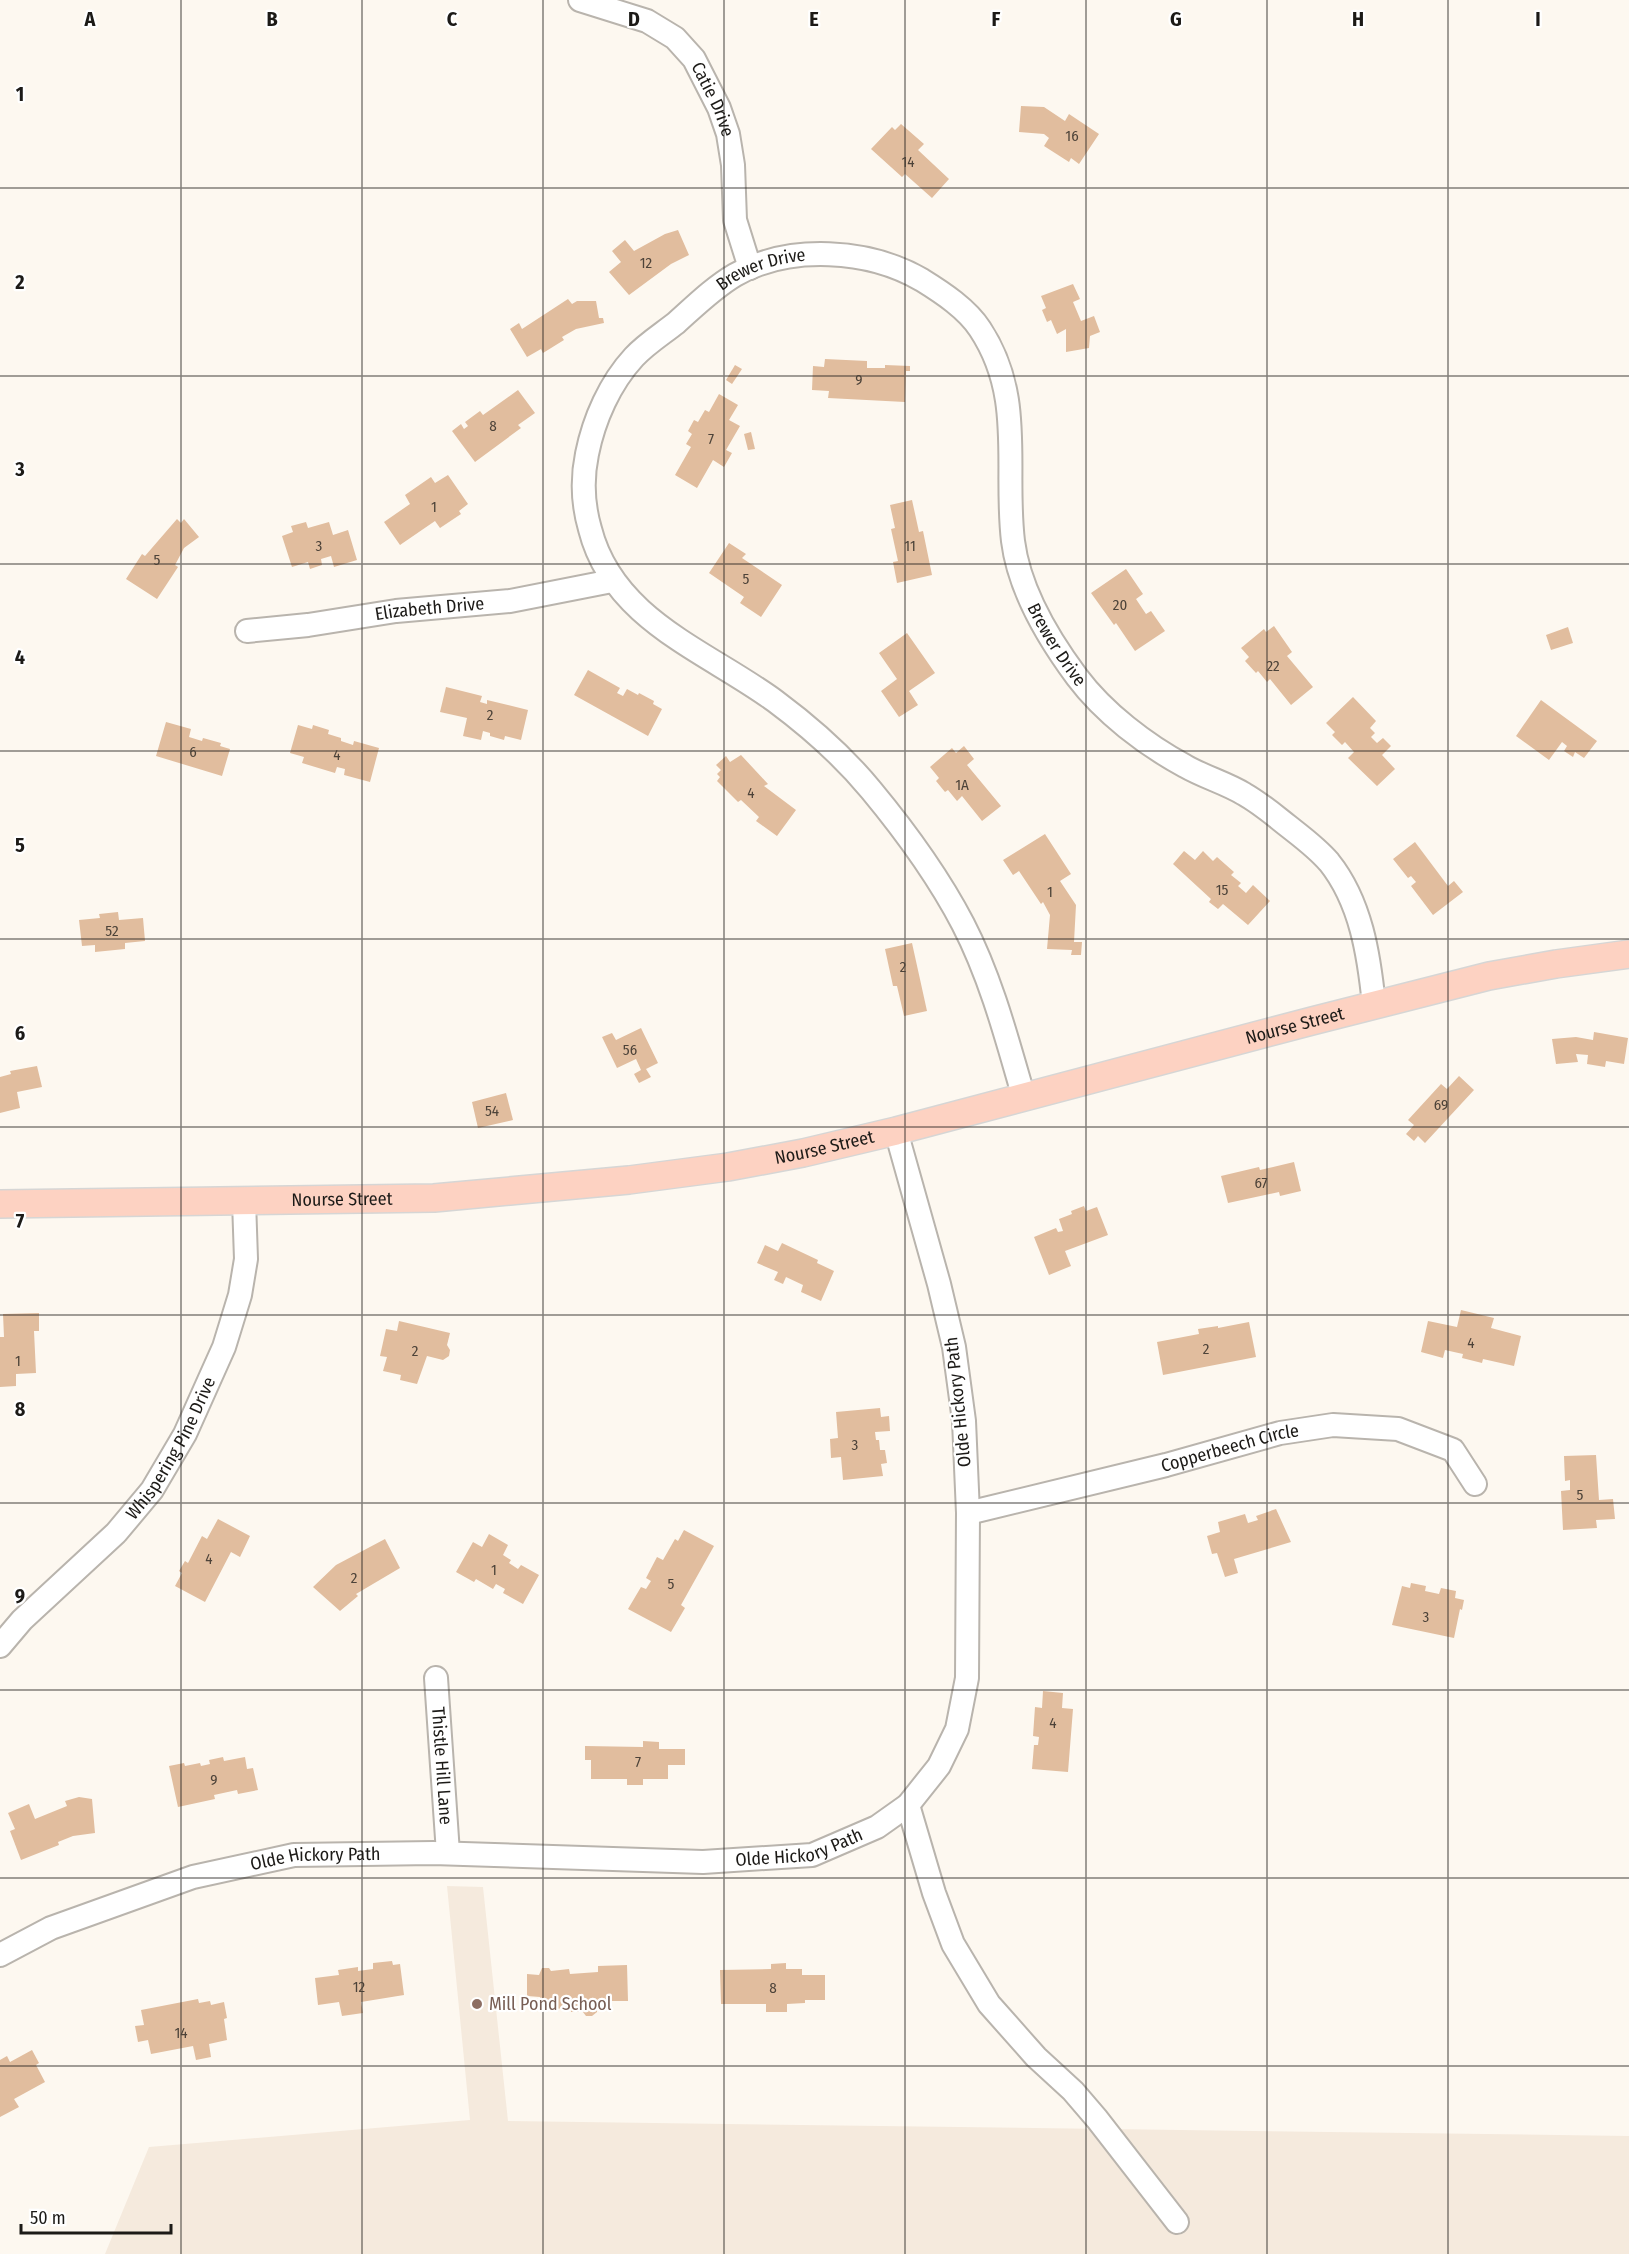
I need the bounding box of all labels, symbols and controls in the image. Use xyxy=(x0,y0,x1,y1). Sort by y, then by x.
text: A xyxy=(84,7,97,31)
text: B xyxy=(266,7,278,31)
text: C xyxy=(447,7,458,31)
text: D xyxy=(628,7,640,31)
text: E xyxy=(809,7,819,31)
text: F xyxy=(992,7,1001,31)
text: G xyxy=(1170,7,1182,31)
text: H xyxy=(1352,7,1364,31)
text: I xyxy=(1535,7,1541,31)
street label: Catie Drive xyxy=(686,58,739,140)
text: 1 xyxy=(16,82,24,106)
house number: 16 xyxy=(1065,127,1079,145)
house number: 14 xyxy=(901,153,915,171)
street label: Brewer Drive xyxy=(712,244,806,295)
house number: 12 xyxy=(640,254,653,272)
text: 2 xyxy=(14,270,25,294)
house number: 9 xyxy=(855,371,863,389)
house number: 8 xyxy=(489,417,497,435)
house number: 7 xyxy=(708,430,714,448)
text: 3 xyxy=(14,457,25,481)
house number: 1 xyxy=(431,498,437,516)
house number: 3 xyxy=(316,537,323,555)
house number: 11 xyxy=(904,537,916,555)
house number: 5 xyxy=(154,551,161,569)
house number: 5 xyxy=(743,570,750,588)
street label: Elizabeth Drive xyxy=(373,592,485,625)
house number: 20 xyxy=(1113,596,1127,614)
street label: Brewer Drive xyxy=(1023,600,1091,691)
text: 4 xyxy=(15,645,25,669)
house number: 22 xyxy=(1266,657,1280,675)
house number: 2 xyxy=(487,706,494,724)
house number: 6 xyxy=(189,743,197,761)
house number: 4 xyxy=(333,746,341,764)
house number: 1A xyxy=(955,776,969,794)
house number: 4 xyxy=(747,784,755,802)
text: 5 xyxy=(15,833,25,857)
house number: 15 xyxy=(1216,881,1228,899)
house number: 1 xyxy=(1047,883,1053,901)
house number: 52 xyxy=(105,922,119,940)
house number: 2 xyxy=(900,958,907,976)
street label: Nourse Street xyxy=(1243,1002,1346,1049)
text: 6 xyxy=(15,1021,25,1045)
house number: 56 xyxy=(623,1041,637,1059)
house number: 69 xyxy=(1434,1096,1448,1114)
house number: 54 xyxy=(485,1102,499,1120)
street label: Nourse Street xyxy=(773,1126,876,1169)
house number: 67 xyxy=(1254,1174,1268,1192)
street label: Nourse Street xyxy=(291,1188,393,1211)
text: 7 xyxy=(16,1209,25,1233)
house number: 4 xyxy=(1467,1334,1475,1352)
street label: Olde Hickory Path xyxy=(940,1336,976,1468)
house number: 2 xyxy=(1203,1340,1210,1358)
house number: 2 xyxy=(412,1342,419,1360)
house number: 1 xyxy=(15,1352,21,1370)
street label: Whispering Pine Drive xyxy=(121,1373,220,1524)
text: 8 xyxy=(15,1397,26,1421)
street label: Copperbeech Circle xyxy=(1159,1419,1301,1477)
house number: 3 xyxy=(852,1436,859,1454)
house number: 5 xyxy=(1577,1486,1584,1504)
house number: 4 xyxy=(205,1550,213,1568)
house number: 1 xyxy=(491,1561,497,1579)
house number: 2 xyxy=(351,1569,358,1587)
house number: 5 xyxy=(668,1575,675,1593)
text: 9 xyxy=(15,1584,25,1608)
house number: 3 xyxy=(1423,1608,1430,1626)
street label: Thistle Hill Lane xyxy=(427,1706,457,1825)
house number: 4 xyxy=(1049,1714,1057,1732)
house number: 7 xyxy=(635,1753,641,1771)
house number: 9 xyxy=(210,1771,218,1789)
street label: Olde Hickory Path xyxy=(735,1823,866,1871)
street label: Olde Hickory Path xyxy=(248,1843,381,1875)
house number: 12 xyxy=(353,1978,366,1996)
house number: 8 xyxy=(769,1979,777,1997)
place label: Mill Pond School xyxy=(489,1993,612,2015)
marker: Mill Pond School xyxy=(470,1997,484,2011)
house number: 14 xyxy=(174,2024,188,2042)
scale bar xyxy=(21,2197,171,2235)
text: 50 m xyxy=(30,2207,66,2229)

